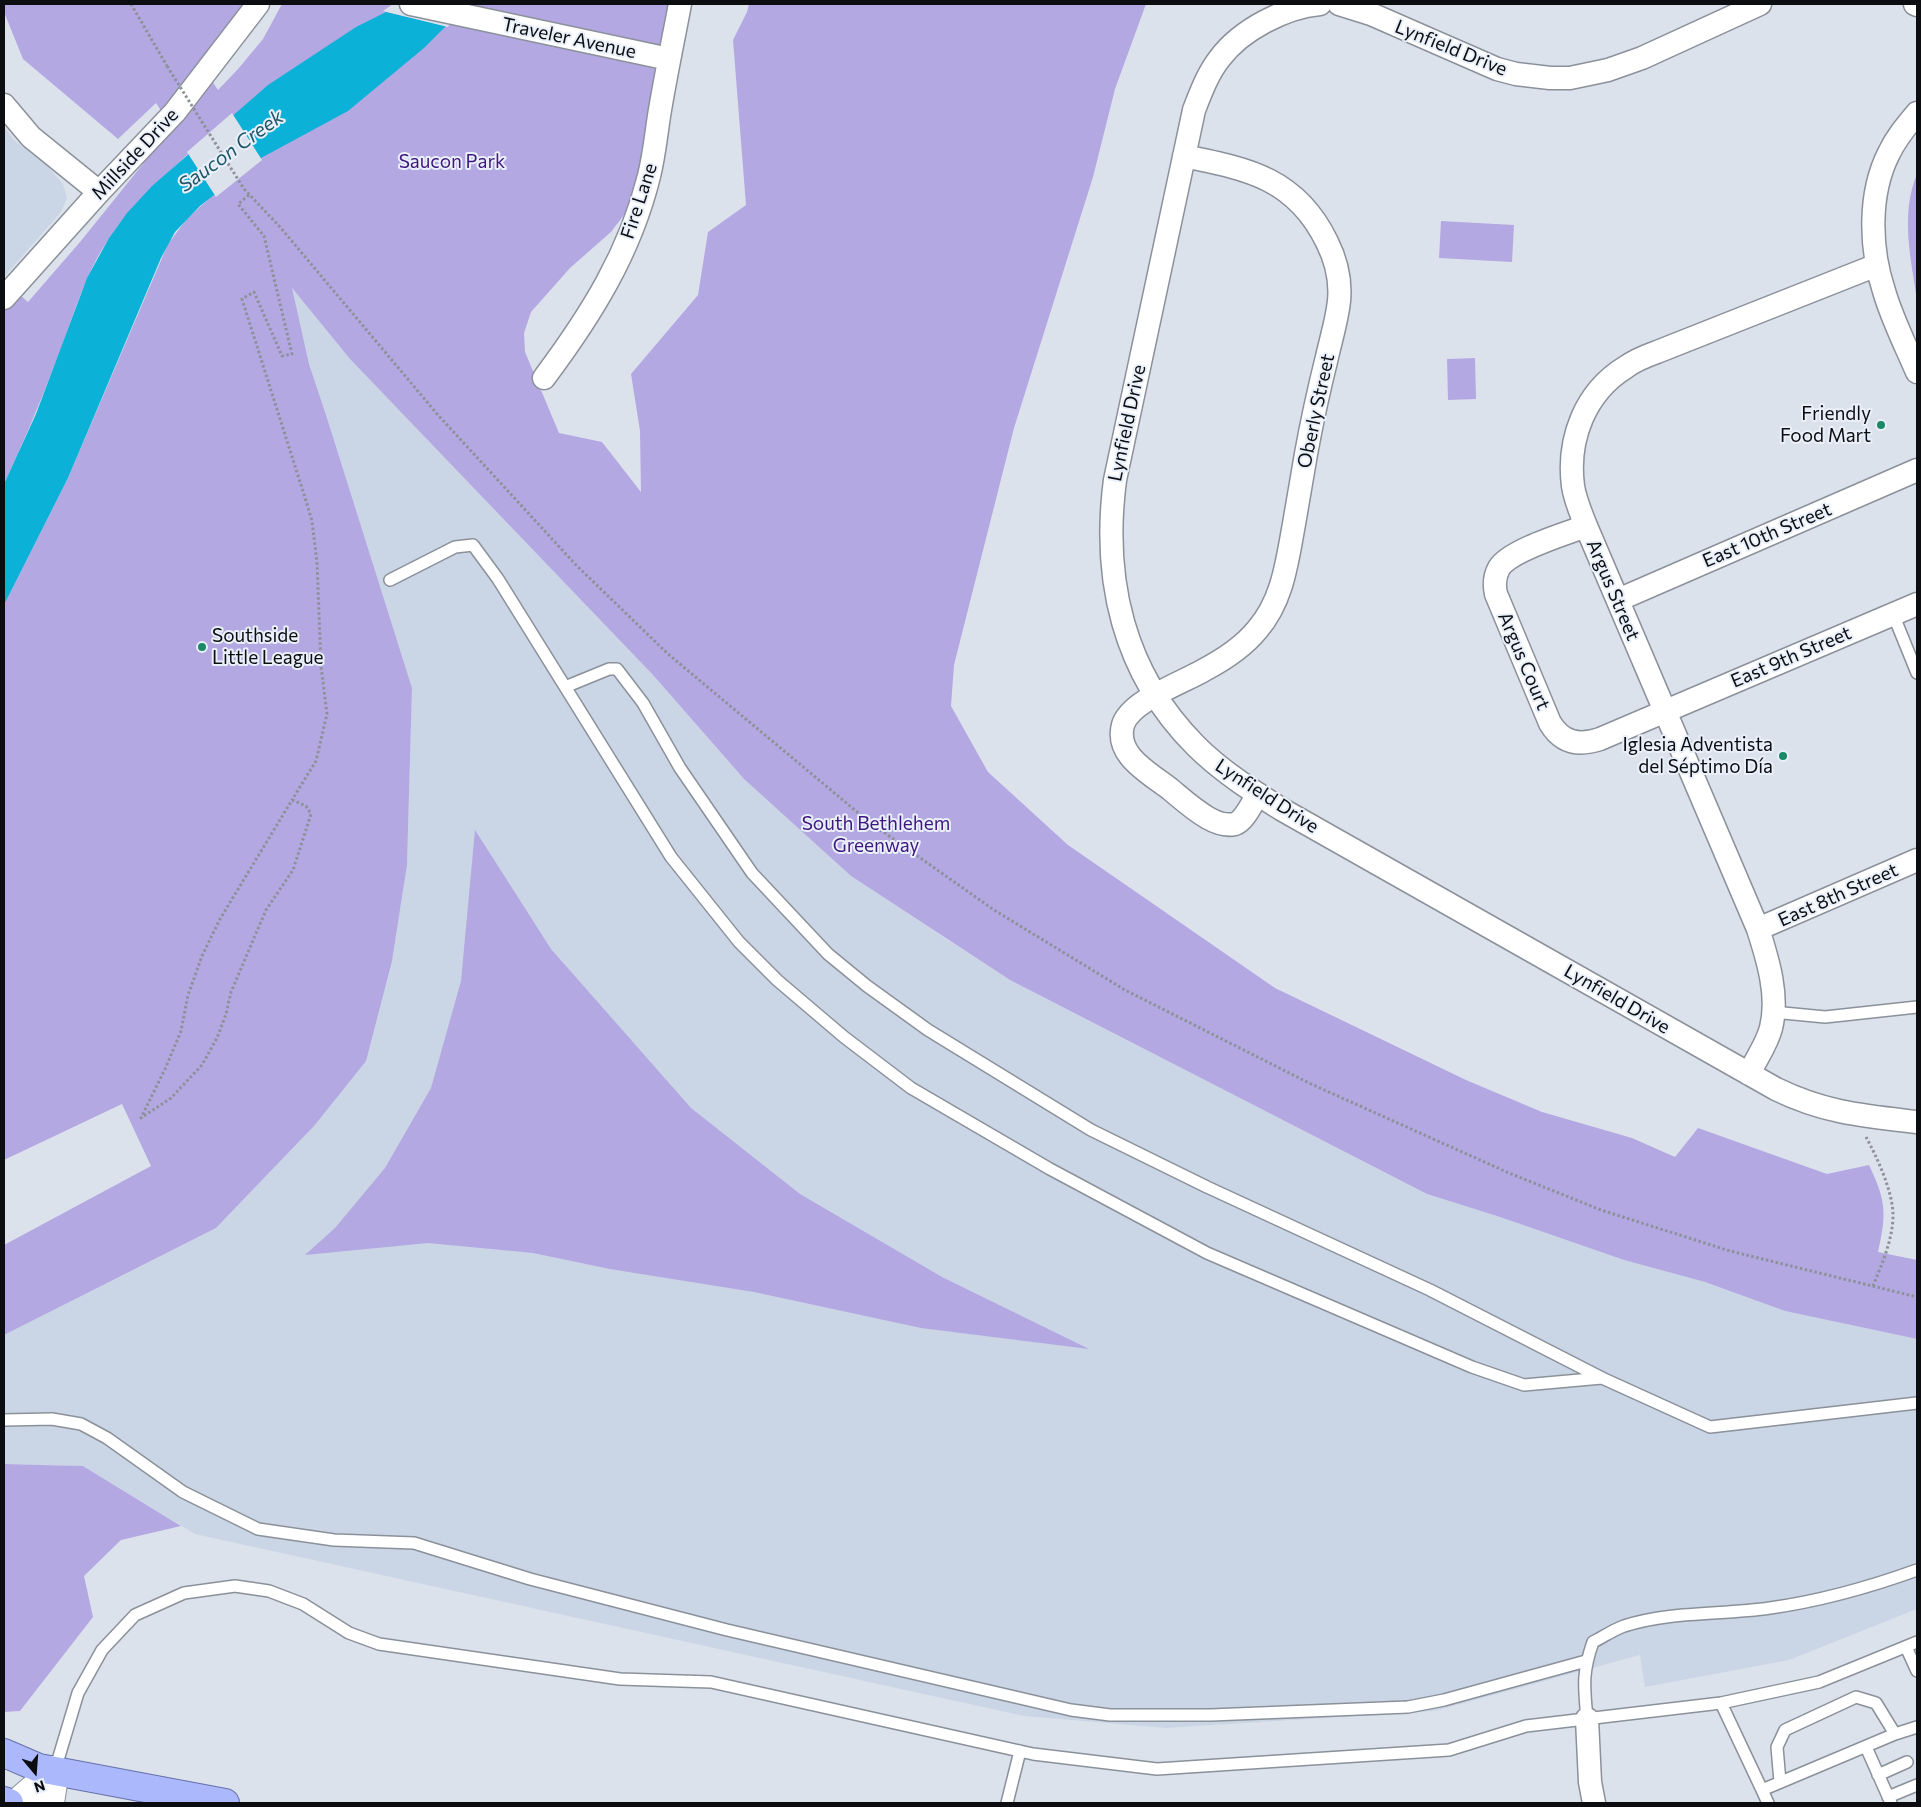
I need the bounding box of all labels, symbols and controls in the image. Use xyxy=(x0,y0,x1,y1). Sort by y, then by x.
street label: Traveler Avenue xyxy=(500,13,638,63)
street label: Lynfield Drive xyxy=(1392,15,1510,81)
street label: Millside Drive xyxy=(87,104,183,204)
water label: Saucon Creek xyxy=(174,105,288,197)
park label: Saucon Park xyxy=(399,151,505,173)
street label: Fire Lane xyxy=(616,160,662,242)
street label: Oberly Street xyxy=(1293,352,1339,470)
street label: Lynfield Drive xyxy=(1103,363,1151,483)
place label: Friendly Food Mart xyxy=(1780,403,1871,447)
marker: Friendly Food Mart xyxy=(1875,419,1887,431)
street label: East 10th Street xyxy=(1699,498,1835,572)
street label: Argus Street xyxy=(1581,536,1645,644)
street label: Argus Court xyxy=(1493,609,1555,713)
street label: East 9th Street xyxy=(1727,621,1855,693)
place label: Southside Little League xyxy=(212,625,324,669)
marker: Southside Little League xyxy=(196,641,208,653)
place label: Iglesia Adventista del Séptimo Día xyxy=(1622,734,1773,778)
marker: Iglesia Adventista del Séptimo Día xyxy=(1777,750,1789,762)
street label: Lynfield Drive xyxy=(1211,754,1323,838)
park label: South Bethlehem Greenway xyxy=(802,813,950,857)
street label: East 8th Street xyxy=(1775,858,1901,932)
street label: Lynfield Drive xyxy=(1560,959,1674,1039)
north arrow xyxy=(10,1747,60,1797)
text: N xyxy=(32,1777,47,1796)

